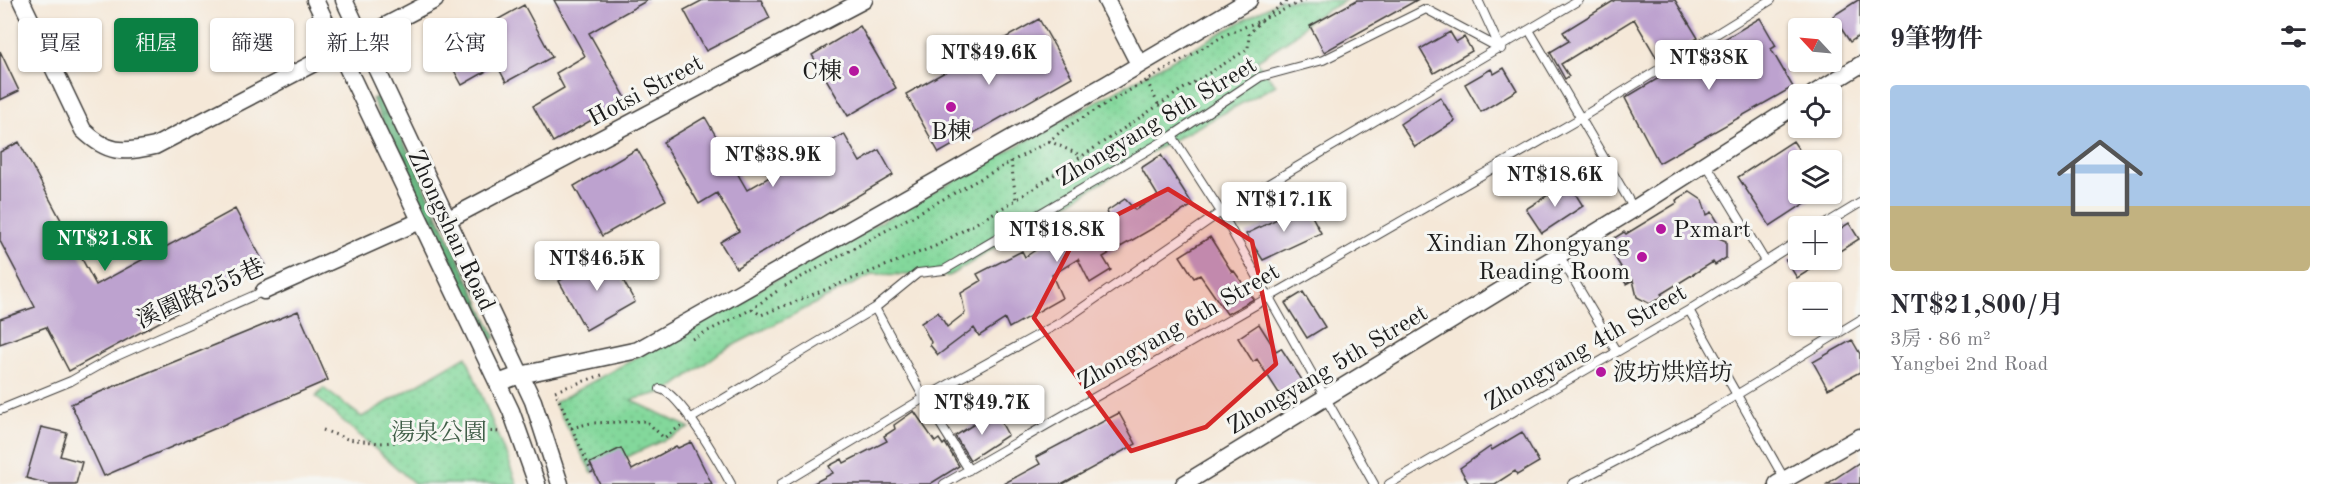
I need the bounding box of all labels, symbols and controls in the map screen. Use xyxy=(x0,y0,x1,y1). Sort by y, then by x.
chip: 買屋 xyxy=(18,18,102,72)
chip: 租屋 xyxy=(114,18,198,72)
chip: 篩選 xyxy=(210,18,294,72)
chip: 新上架 xyxy=(306,18,411,72)
chip: 公寓 xyxy=(423,18,507,72)
north arrow xyxy=(1788,18,1842,72)
map controls xyxy=(1788,18,1842,336)
icon: filters xyxy=(2277,20,2310,53)
text: 9筆物件 xyxy=(1890,27,1983,53)
pin: NT$49.6K xyxy=(927,35,1051,86)
pin: NT$38K xyxy=(1660,40,1758,91)
text: NT$49.6K xyxy=(941,44,1038,64)
text: NT$38K xyxy=(1669,49,1749,69)
street label: Hotsi Street xyxy=(584,51,707,132)
street label: Zhongyang 8th Street xyxy=(1053,54,1261,192)
place label: C棟 xyxy=(802,58,842,85)
marker: C棟 xyxy=(847,64,861,78)
button: locate xyxy=(1788,84,1842,138)
marker: B棟 xyxy=(944,100,958,114)
place label: B棟 xyxy=(931,118,971,145)
icon: home xyxy=(2046,124,2154,232)
pin: NT$38.9K xyxy=(711,137,835,188)
street label: Zhongshan Road xyxy=(402,146,498,315)
text: NT$38.9K xyxy=(725,146,822,166)
button: layers xyxy=(1788,150,1842,204)
pin: NT$18.6K xyxy=(1493,157,1617,208)
text: NT$18.6K xyxy=(1507,166,1604,186)
pin: NT$17.1K xyxy=(1222,182,1346,233)
text: NT$17.1K xyxy=(1236,191,1333,211)
pin: NT$18.8K xyxy=(995,212,1119,263)
button: + xyxy=(1788,216,1842,270)
place label: Pxmart xyxy=(1673,219,1751,243)
pin: NT$21.8K xyxy=(43,221,167,272)
text: NT$18.8K xyxy=(1009,221,1106,241)
marker: Pxmart xyxy=(1654,222,1668,236)
text: NT$21.8K xyxy=(57,230,154,250)
place label: Xindian Zhongyang Reading Room xyxy=(1426,233,1630,285)
pin: NT$46.5K xyxy=(535,241,659,292)
text: NT$46.5K xyxy=(549,250,646,270)
marker: Xindian Zhongyang Reading Room xyxy=(1635,250,1649,264)
street label: 溪園路255巷 xyxy=(132,253,269,334)
street label: Zhongyang 6th Street xyxy=(1074,260,1284,395)
street label: Zhongyang 4th Street xyxy=(1481,281,1691,416)
button: − xyxy=(1788,282,1842,336)
text: NT$21,800/月 xyxy=(1890,293,2064,319)
street label: Zhongyang 5th Street xyxy=(1224,302,1432,440)
text: 3房 · 86 m² xyxy=(1890,330,1991,350)
text: Yangbei 2nd Road xyxy=(1890,355,2048,375)
place label: 波坊烘焙坊 xyxy=(1613,359,1733,386)
marker: 波坊烘焙坊 xyxy=(1594,365,1608,379)
pin: NT$49.7K xyxy=(920,385,1044,436)
text: NT$49.7K xyxy=(934,394,1031,414)
park label: 湯泉公園 xyxy=(391,419,487,446)

